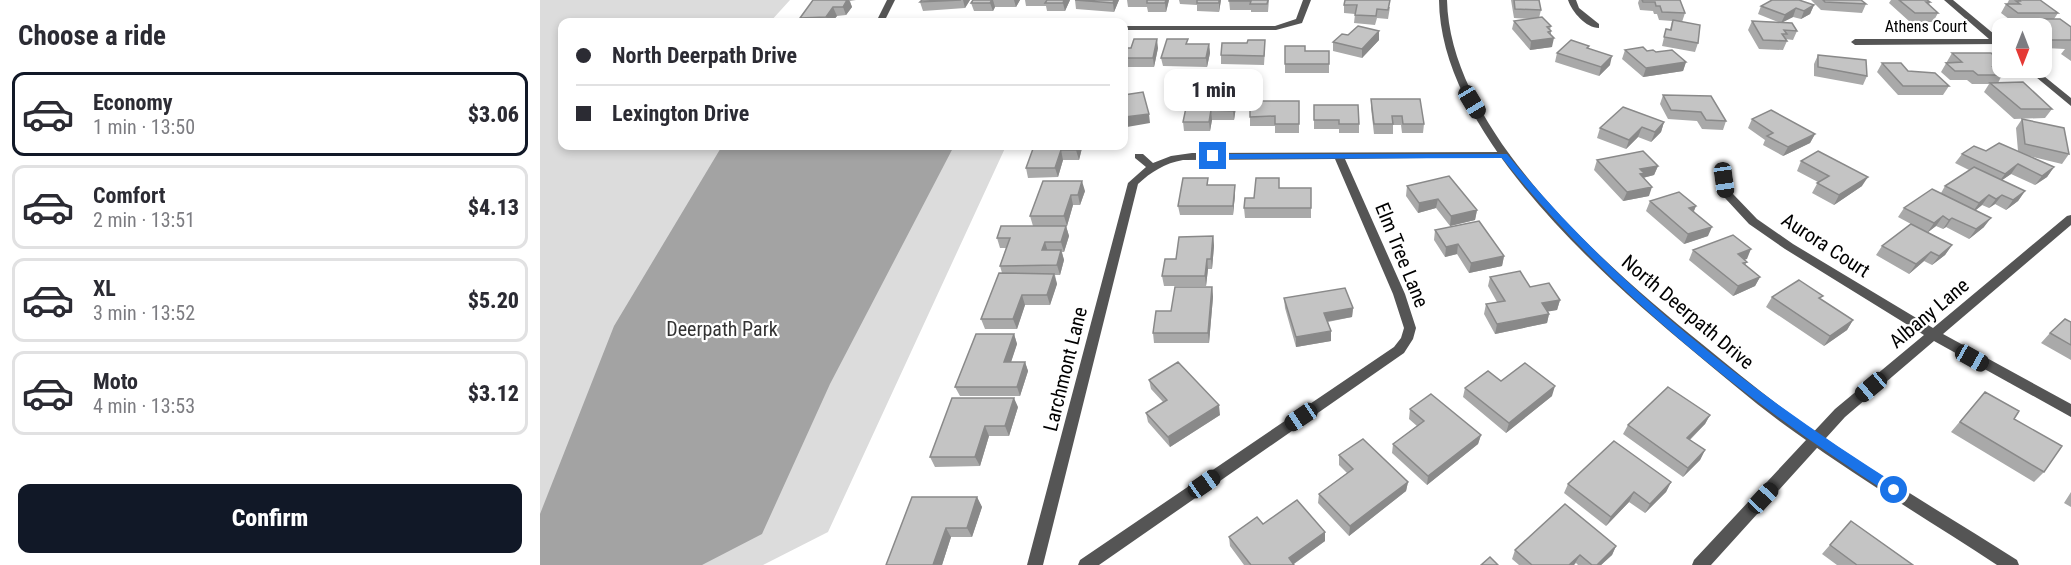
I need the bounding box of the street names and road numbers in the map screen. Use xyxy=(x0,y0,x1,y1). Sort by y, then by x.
street label: Athens Court xyxy=(1885,17,1968,36)
street label: Elm Tree Lane xyxy=(1370,199,1434,311)
street label: Aurora Court xyxy=(1777,208,1875,282)
street label: North Deerpath Drive xyxy=(1617,250,1759,374)
street label: Albany Lane xyxy=(1884,273,1974,353)
street label: Larchmont Lane xyxy=(1038,304,1092,434)

